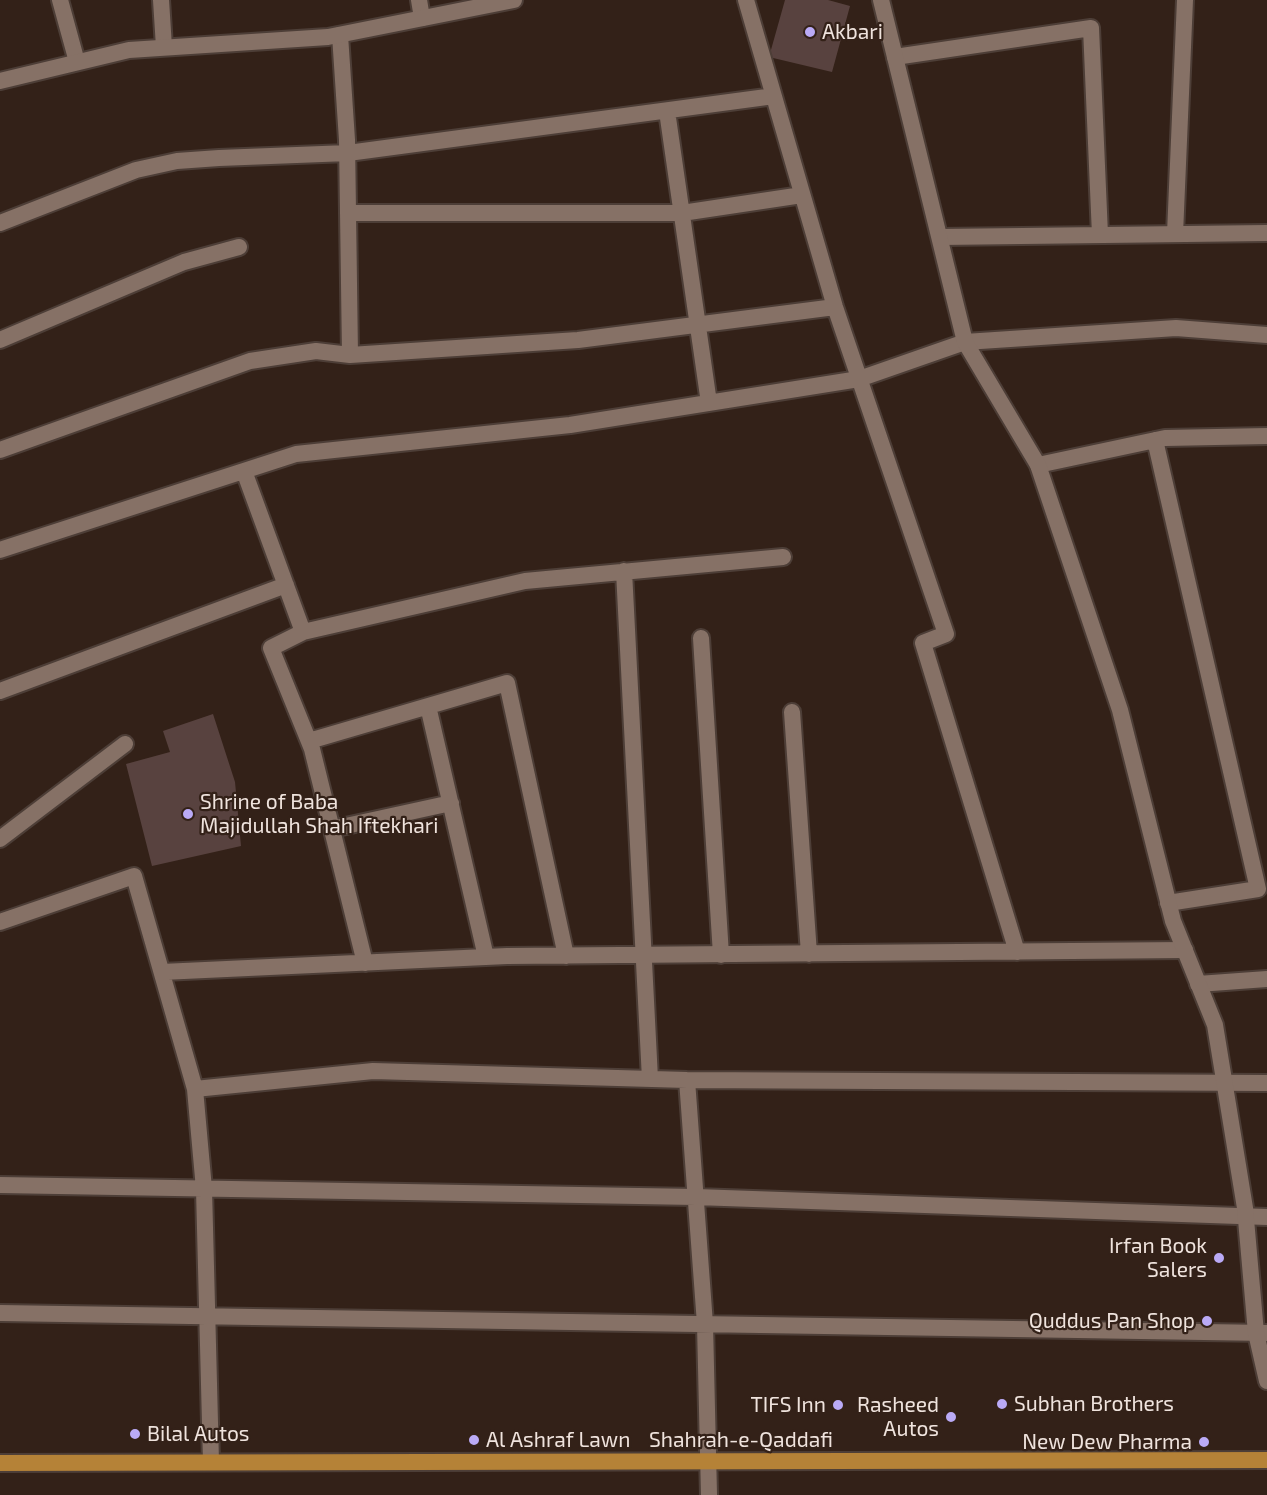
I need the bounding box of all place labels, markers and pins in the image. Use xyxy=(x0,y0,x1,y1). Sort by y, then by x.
place label: Akbari xyxy=(822,19,883,45)
marker: Akbari xyxy=(803,25,817,39)
place label: Shrine of Baba Majidullah Shah Iftekhari xyxy=(200,789,438,839)
marker: Shrine of Baba Majidullah Shah Iftekhari xyxy=(181,807,195,821)
place label: Irfan Book Salers xyxy=(1109,1233,1207,1283)
marker: Irfan Book Salers xyxy=(1212,1251,1226,1265)
place label: Quddus Pan Shop xyxy=(1029,1308,1195,1334)
marker: Quddus Pan Shop xyxy=(1200,1314,1214,1328)
place label: Subhan Brothers xyxy=(1014,1391,1174,1417)
place label: TIFS Inn xyxy=(751,1392,826,1418)
place label: Rasheed Autos xyxy=(857,1392,939,1442)
marker: Subhan Brothers xyxy=(995,1397,1009,1411)
marker: TIFS Inn xyxy=(831,1398,845,1412)
marker: Rasheed Autos xyxy=(944,1410,958,1424)
place label: Bilal Autos xyxy=(147,1421,250,1447)
marker: Bilal Autos xyxy=(128,1427,142,1441)
place label: Al Ashraf Lawn xyxy=(486,1427,630,1453)
place label: New Dew Pharma xyxy=(1022,1429,1192,1455)
marker: Al Ashraf Lawn xyxy=(467,1433,481,1447)
marker: New Dew Pharma xyxy=(1197,1435,1211,1449)

